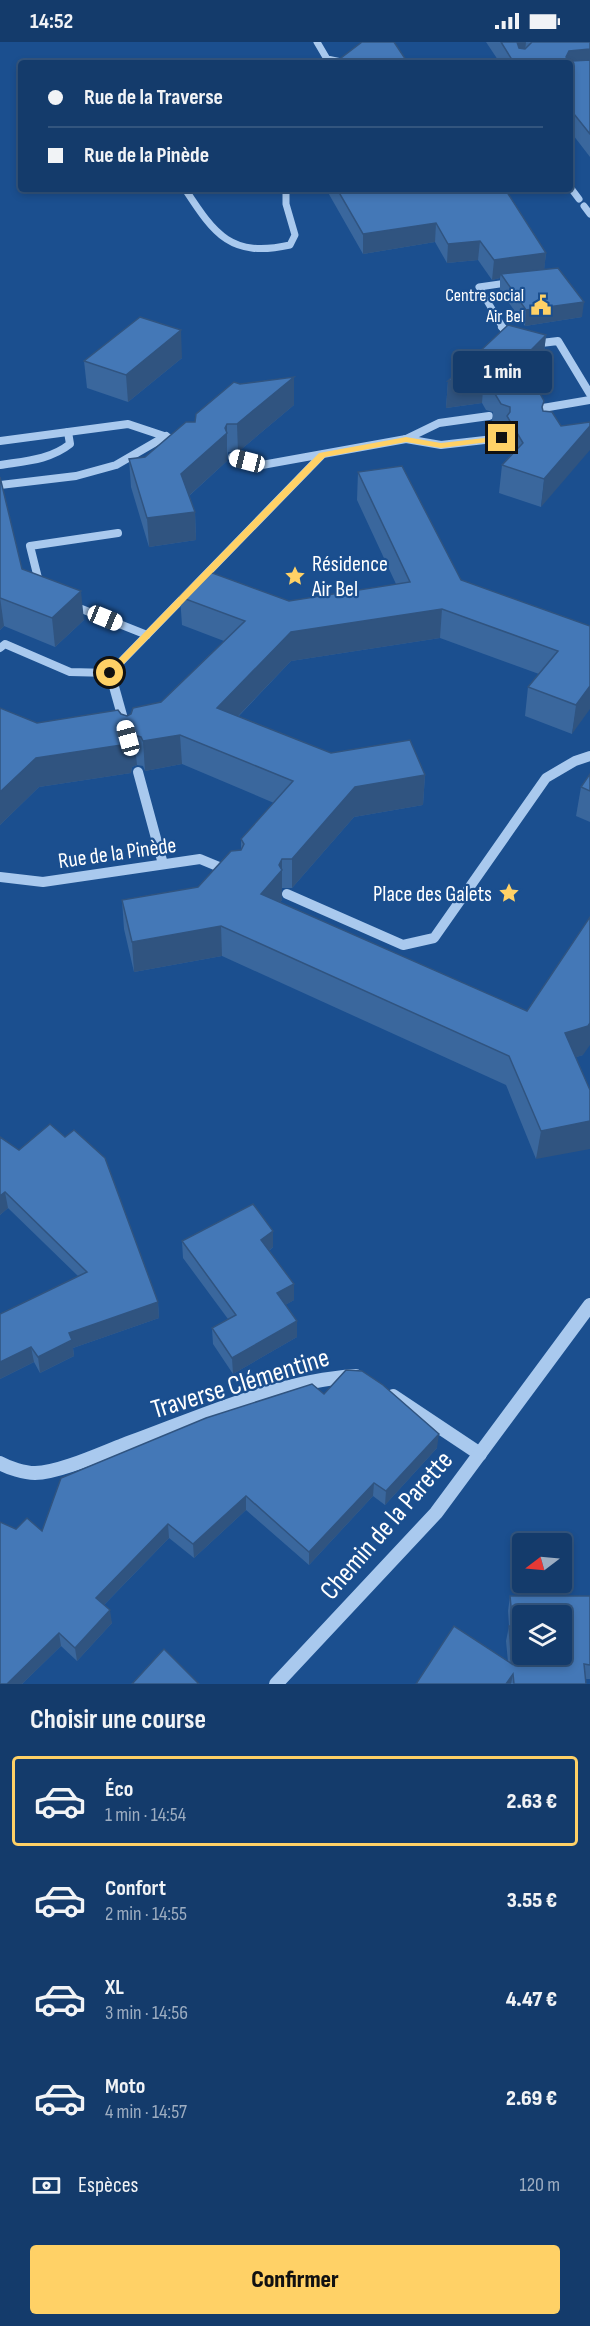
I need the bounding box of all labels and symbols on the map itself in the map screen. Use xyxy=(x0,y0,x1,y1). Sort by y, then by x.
place label: Centre social Air Bel xyxy=(445,285,524,327)
public building icon: Centre social Air Bel xyxy=(529,293,553,317)
callout: 1 min xyxy=(452,351,552,393)
route end xyxy=(488,424,515,451)
car xyxy=(227,448,267,474)
place label: Résidence Air Bel xyxy=(311,551,388,603)
place icon: Résidence Air Bel xyxy=(283,564,307,588)
car xyxy=(85,603,125,633)
route start xyxy=(96,659,123,686)
car xyxy=(115,718,141,758)
street label: Rue de la Pinède xyxy=(56,832,178,875)
place label: Place des Galets xyxy=(373,881,492,908)
place icon: Place des Galets xyxy=(497,881,521,905)
street label: Traverse Clémentine xyxy=(147,1342,333,1426)
street label: Chemin de la Parette xyxy=(314,1445,460,1607)
north arrow xyxy=(512,1533,572,1593)

